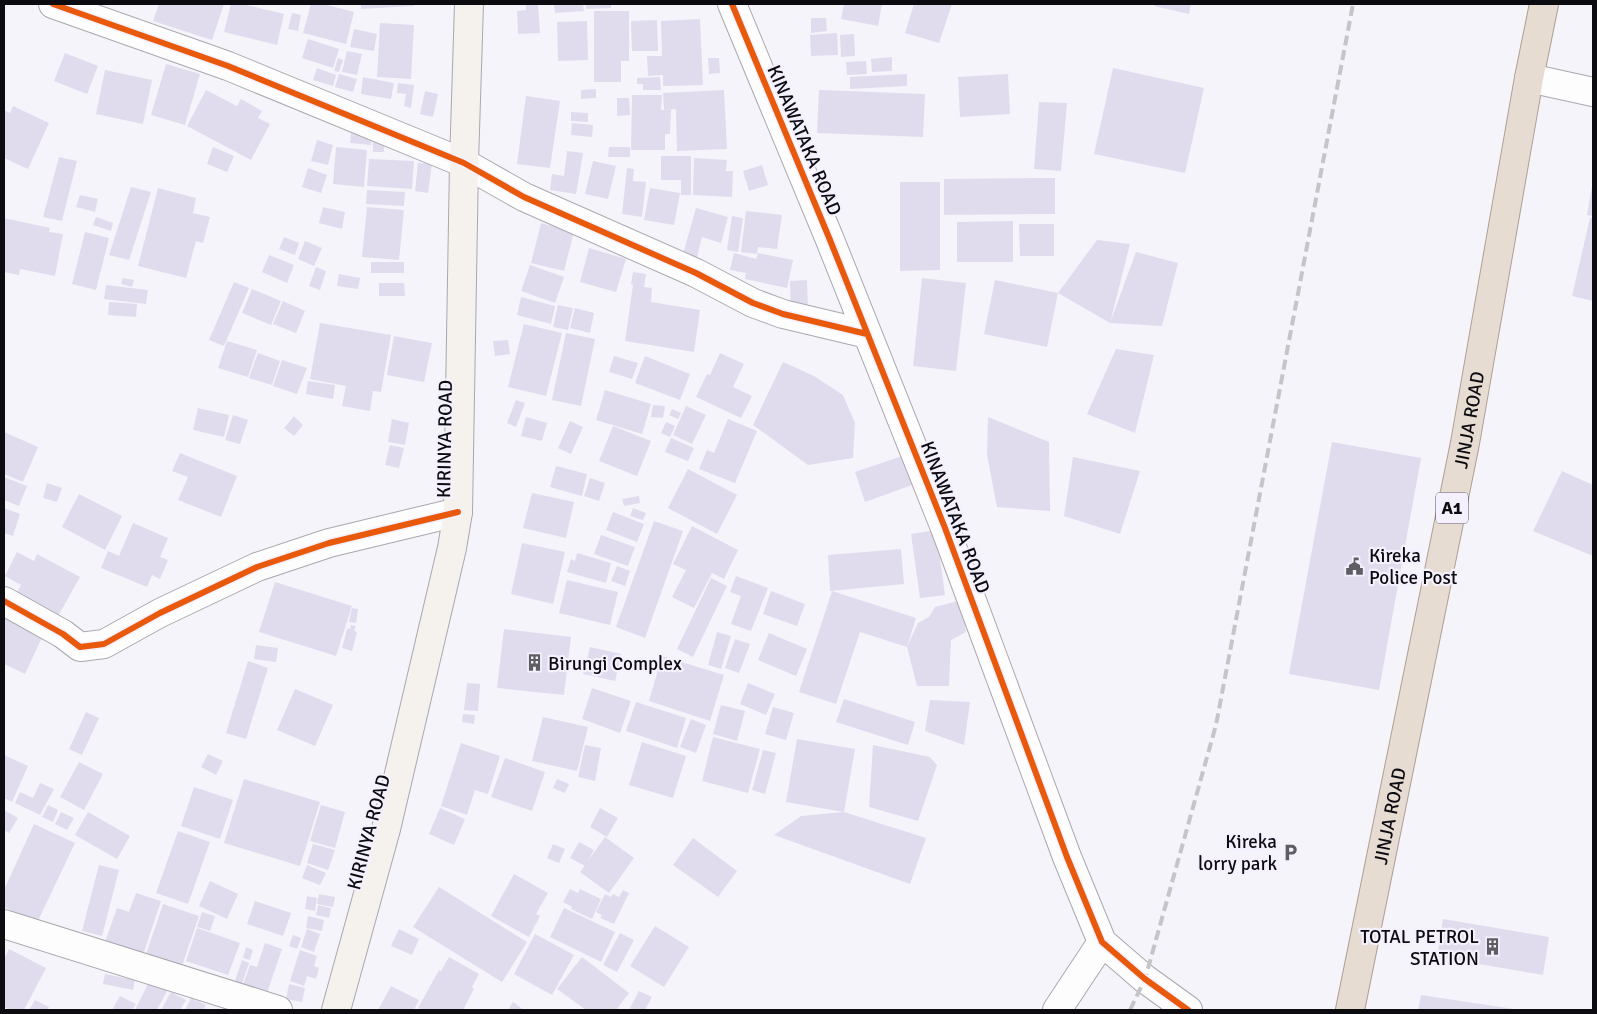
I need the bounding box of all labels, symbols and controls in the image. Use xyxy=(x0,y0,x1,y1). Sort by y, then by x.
street label: KINAWATAKA ROAD xyxy=(762,61,847,219)
street label: JINJA ROAD xyxy=(1449,370,1490,471)
street label: KIRINYA ROAD xyxy=(432,380,458,498)
street label: KINAWATAKA ROAD xyxy=(915,438,995,597)
road number: A1 xyxy=(1436,492,1468,524)
place label: Kireka Police Post xyxy=(1369,544,1458,590)
public building icon: Kireka Police Post xyxy=(1345,556,1365,576)
place label: Birungi Complex xyxy=(548,652,682,676)
building icon: Birungi Complex xyxy=(524,653,544,673)
street label: JINJA ROAD xyxy=(1369,766,1412,867)
street label: KIRINYA ROAD xyxy=(342,772,396,893)
place label: Kireka lorry park xyxy=(1198,830,1277,876)
parking icon: Kireka lorry park xyxy=(1281,842,1301,862)
place label: TOTAL PETROL STATION xyxy=(1360,925,1479,971)
building icon: TOTAL PETROL STATION xyxy=(1483,937,1503,957)

